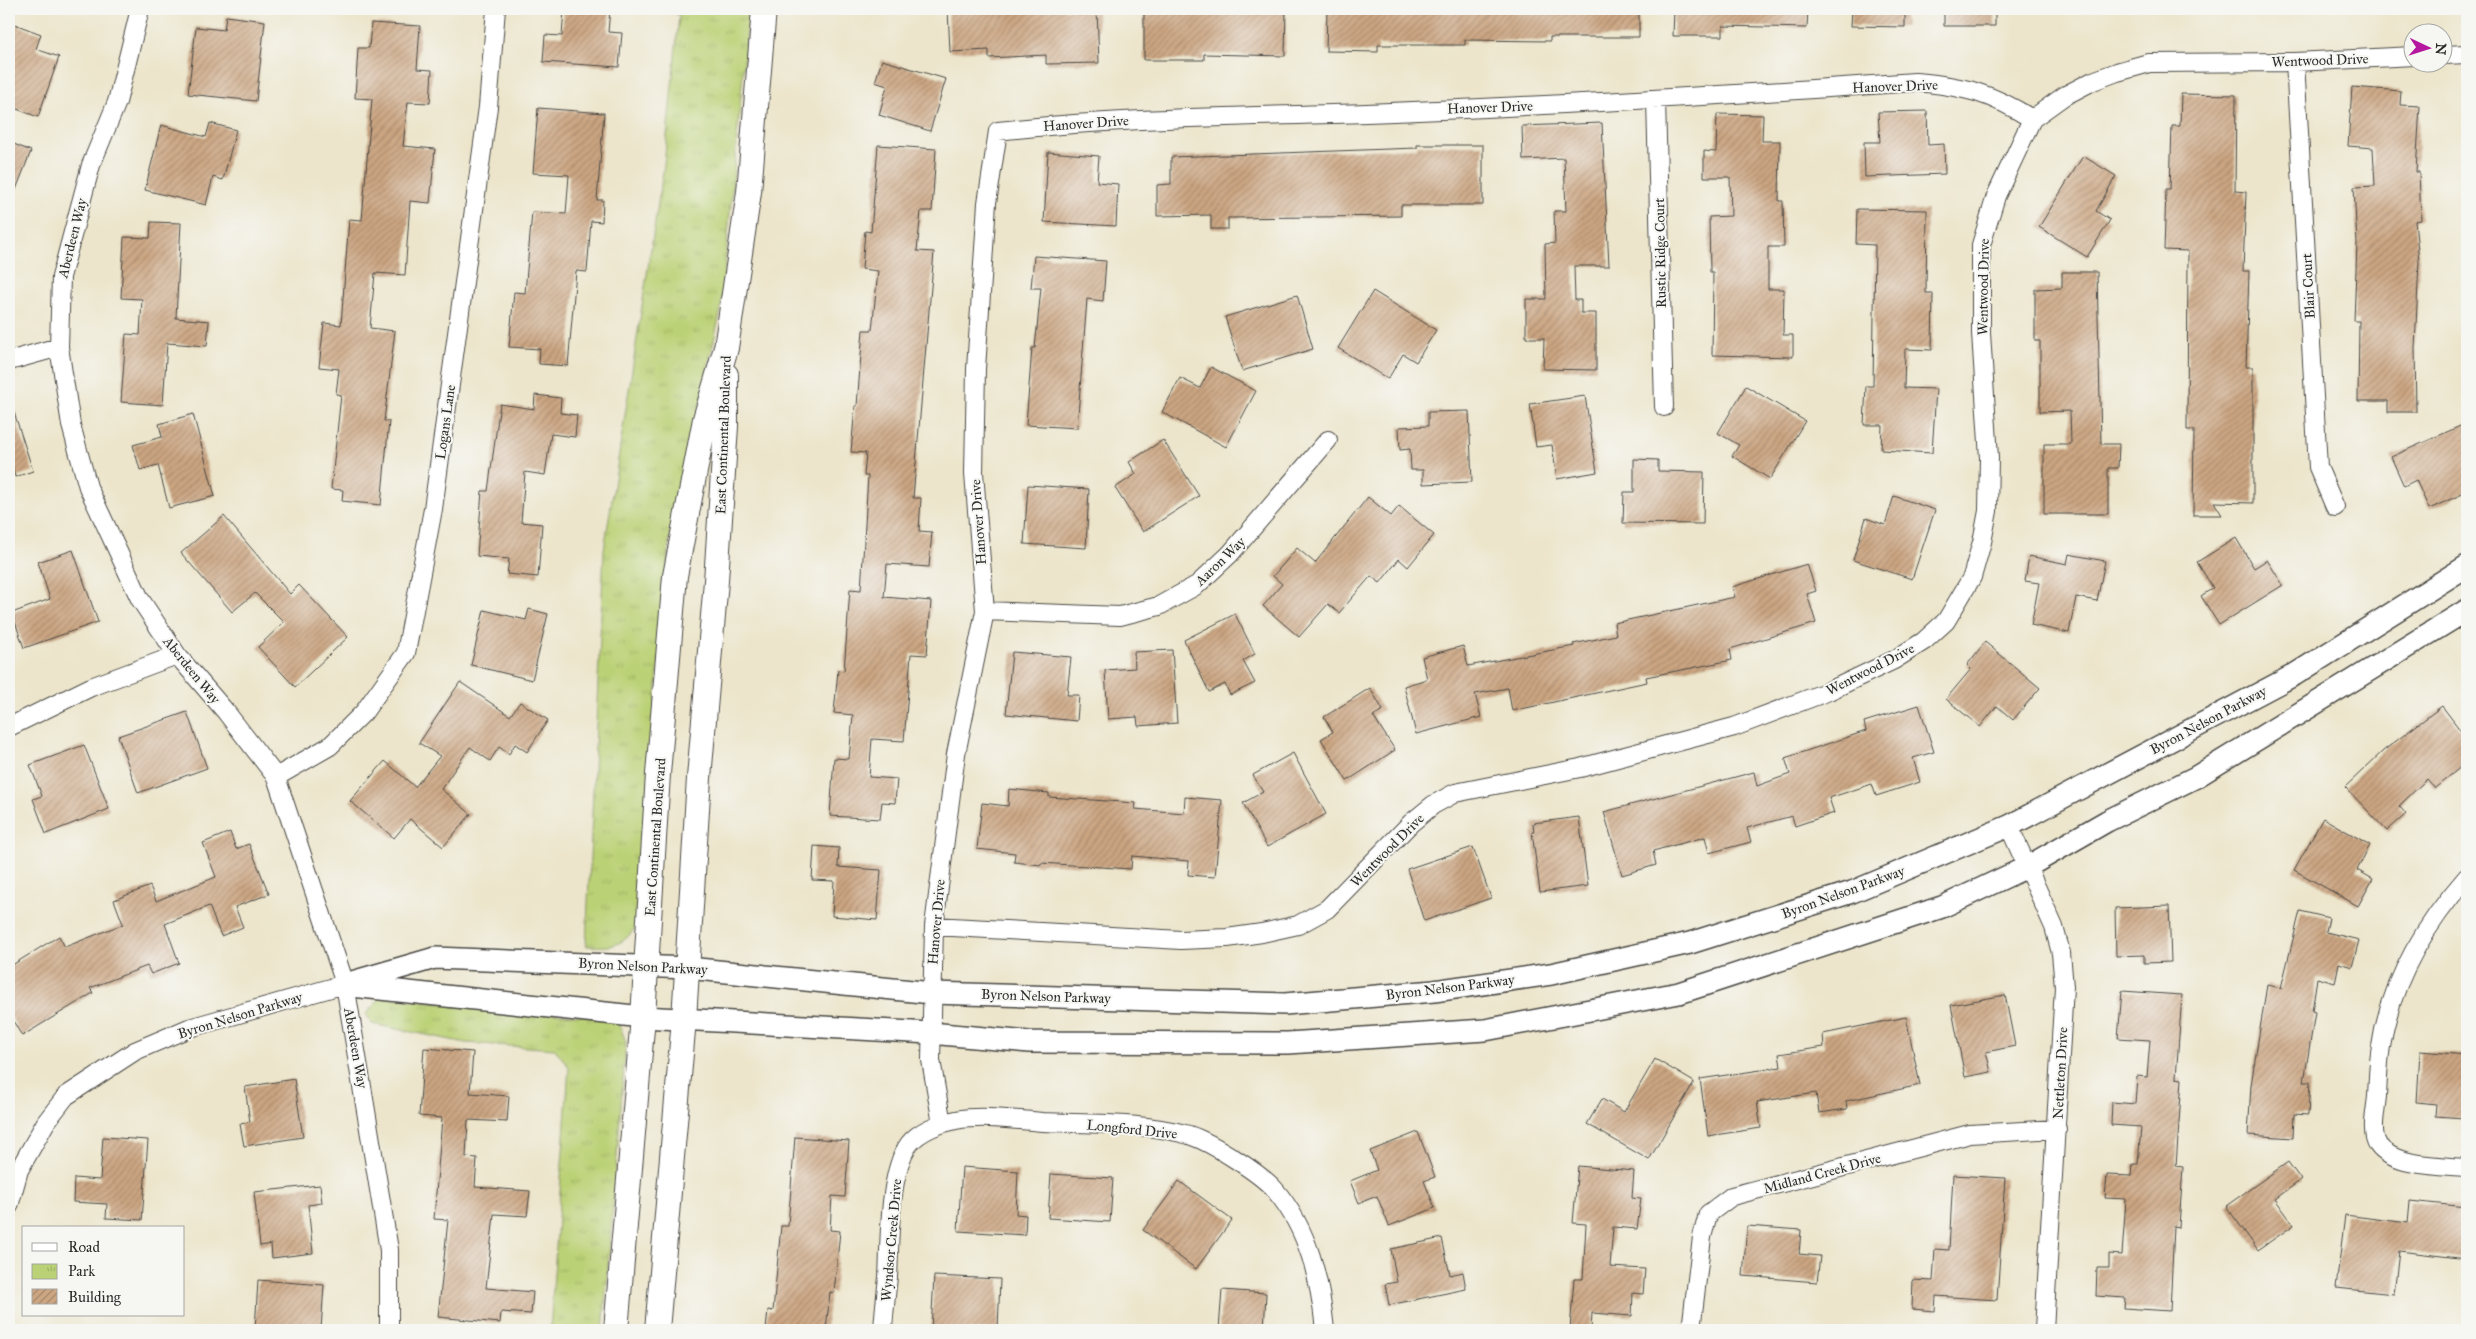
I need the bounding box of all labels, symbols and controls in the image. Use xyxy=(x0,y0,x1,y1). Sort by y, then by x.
north arrow xyxy=(2404,22,2454,72)
text: N xyxy=(2432,42,2449,56)
street label: Wentwood Drive xyxy=(2271,50,2369,71)
street label: Hanover Drive xyxy=(1852,77,1938,96)
street label: Hanover Drive xyxy=(1447,98,1533,117)
street label: Hanover Drive xyxy=(1043,112,1130,135)
street label: Aberdeen Way xyxy=(54,196,91,281)
street label: Rustic Ridge Court xyxy=(1651,198,1670,308)
street label: Wentwood Drive xyxy=(1974,238,1993,336)
street label: Blair Court xyxy=(2298,253,2319,319)
street label: East Continental Boulevard xyxy=(712,355,735,515)
street label: Logans Lane xyxy=(432,383,459,461)
street label: Hanover Drive xyxy=(967,478,990,565)
street label: Aaron Way xyxy=(1191,533,1249,590)
street label: Aberdeen Way xyxy=(159,633,224,708)
street label: Wentwood Drive xyxy=(1823,640,1917,699)
street label: Byron Nelson Parkway xyxy=(2147,682,2270,758)
street label: East Continental Boulevard xyxy=(641,757,670,917)
street label: Wentwood Drive xyxy=(1347,810,1428,891)
street label: Byron Nelson Parkway xyxy=(1779,862,1907,923)
street label: Hanover Drive xyxy=(924,878,949,965)
street label: Byron Nelson Parkway xyxy=(578,955,709,978)
street label: Byron Nelson Parkway xyxy=(1385,971,1516,1004)
street label: Byron Nelson Parkway xyxy=(981,986,1111,1007)
street label: Byron Nelson Parkway xyxy=(176,988,305,1043)
street label: Aberdeen Way xyxy=(340,1006,371,1090)
street label: Nettleton Drive xyxy=(2050,1026,2071,1119)
street label: Longford Drive xyxy=(1086,1116,1178,1143)
street label: Midland Creek Drive xyxy=(1762,1150,1883,1197)
street label: Wyndsor Creek Drive xyxy=(878,1178,905,1302)
legend xyxy=(22,1226,185,1316)
text: Road xyxy=(68,1238,100,1256)
text: Park xyxy=(68,1262,95,1280)
text: Building xyxy=(68,1288,122,1306)

